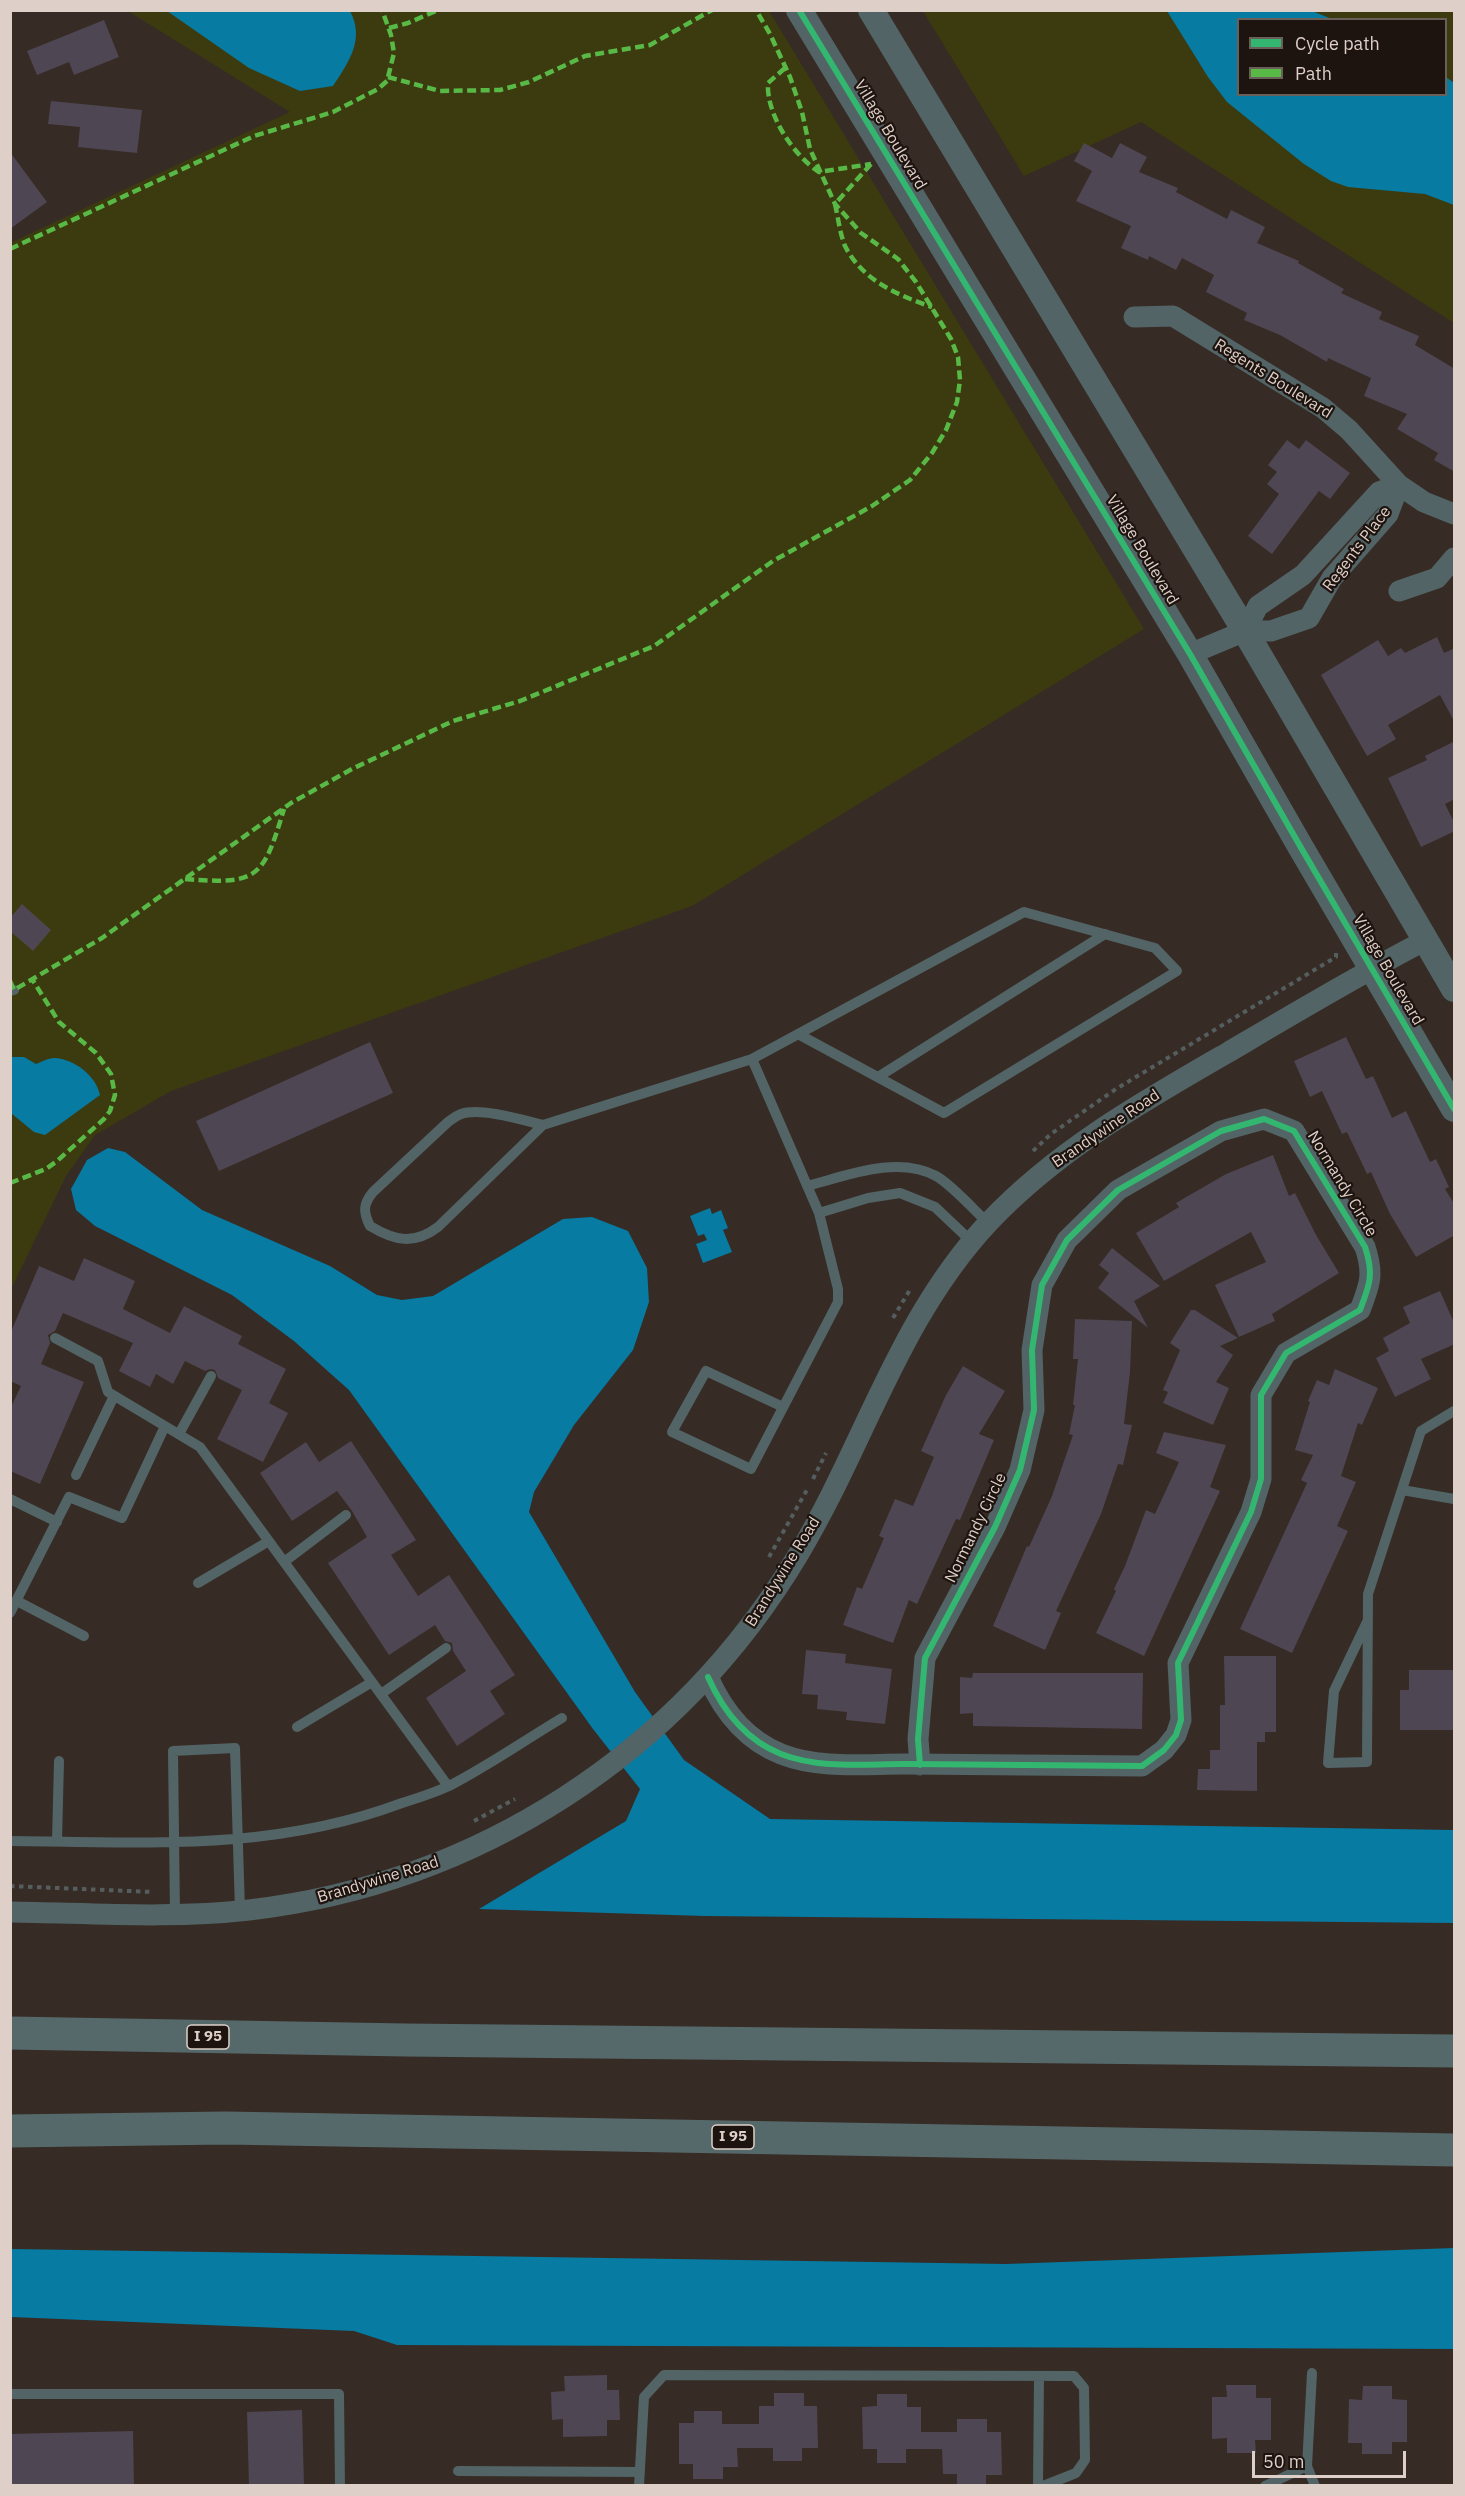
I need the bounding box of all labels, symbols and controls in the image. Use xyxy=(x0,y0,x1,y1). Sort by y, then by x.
legend xyxy=(1237,18,1447,96)
text: Cycle path xyxy=(1295,32,1380,55)
text: Path xyxy=(1295,62,1332,85)
street label: Village Boulevard xyxy=(850,77,930,193)
street label: Regents Boulevard xyxy=(1211,335,1335,423)
street label: Village Boulevard xyxy=(1102,492,1182,608)
street label: Regents Place xyxy=(1319,503,1395,595)
street label: Village Boulevard xyxy=(1349,911,1427,1029)
street label: Brandywine Road xyxy=(1048,1086,1164,1172)
street label: Normandy Circle xyxy=(1303,1128,1381,1240)
street label: Normandy Circle xyxy=(941,1470,1011,1586)
street label: Brandywine Road xyxy=(742,1514,824,1630)
street label: Brandywine Road xyxy=(315,1852,441,1908)
road number: I 95 xyxy=(187,2025,229,2049)
road number: I 95 xyxy=(712,2125,754,2149)
scale bar xyxy=(1255,2439,1410,2477)
text: 50 m xyxy=(1263,2450,1305,2473)

